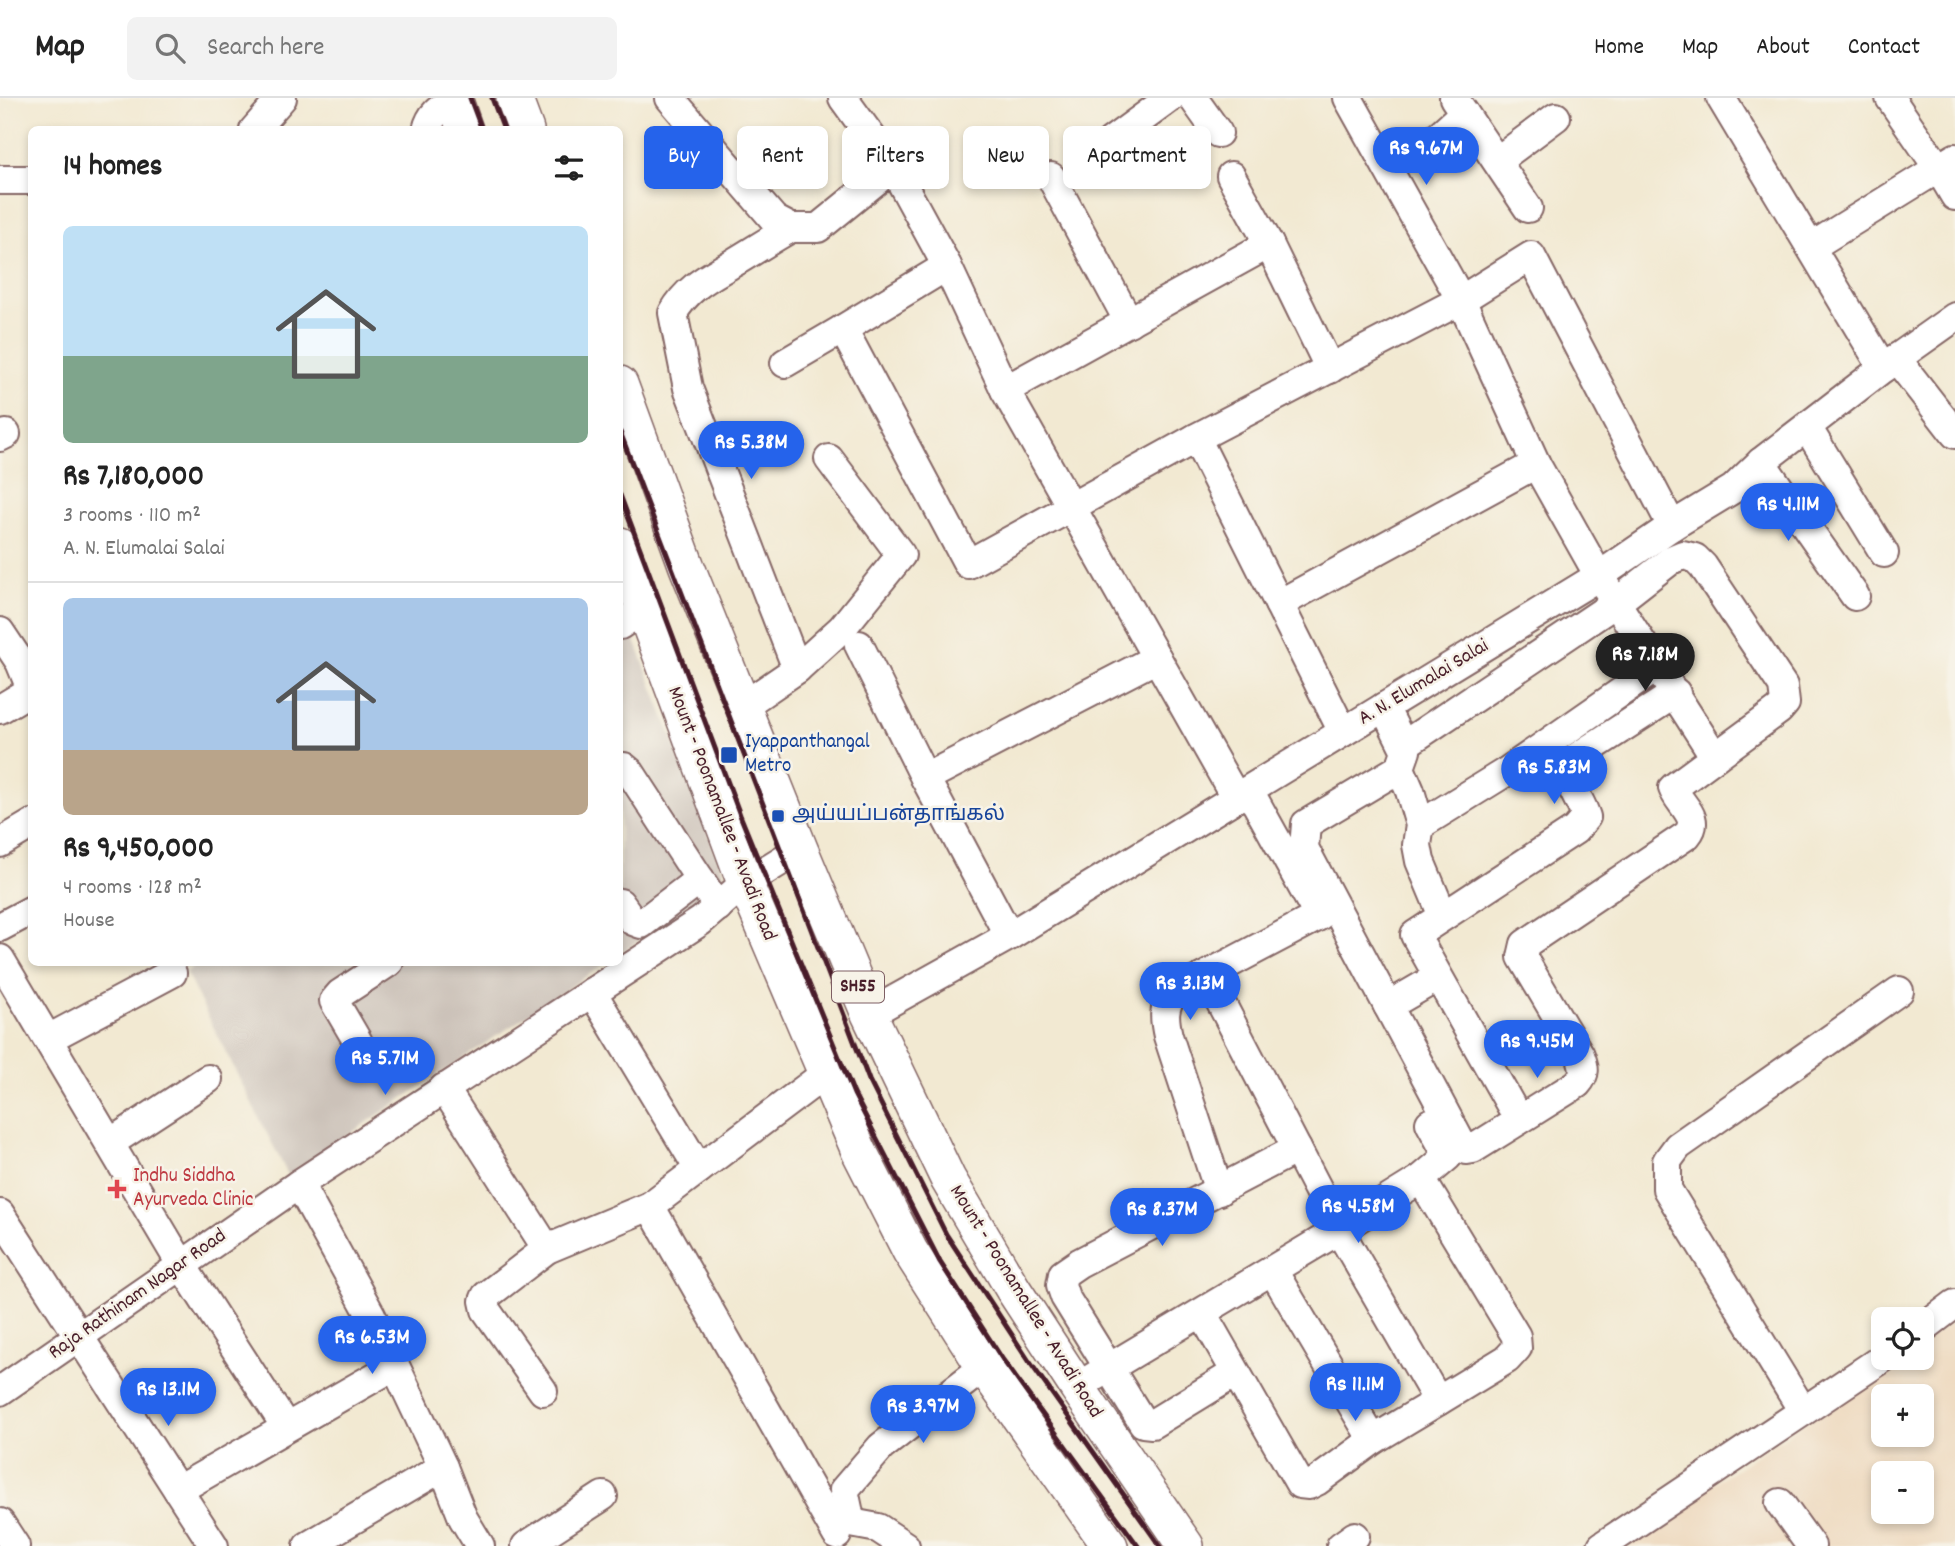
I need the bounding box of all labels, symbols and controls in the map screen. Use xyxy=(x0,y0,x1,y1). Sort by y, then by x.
search box xyxy=(127,17,617,80)
text: Map xyxy=(35,25,85,72)
icon: search xyxy=(151,29,189,67)
text: Search here xyxy=(207,30,325,67)
text: Home xyxy=(1594,31,1644,65)
text: Map xyxy=(1682,31,1718,65)
text: About xyxy=(1756,31,1810,65)
text: Contact xyxy=(1848,31,1920,65)
chip: Buy xyxy=(644,126,723,189)
chip: Rent xyxy=(737,126,828,189)
chip: Filters xyxy=(842,126,949,189)
chip: New xyxy=(963,126,1049,189)
chip: Apartment xyxy=(1063,126,1211,189)
pin: Rs 9.67M xyxy=(1354,127,1498,187)
text: Rs 9.67M xyxy=(1389,133,1463,166)
text: 14 homes xyxy=(63,147,162,190)
icon: filters xyxy=(550,149,588,187)
icon: home xyxy=(263,271,389,397)
pin: Rs 5.38M xyxy=(679,422,823,481)
text: Rs 5.38M xyxy=(714,427,788,460)
text: Rs 7,180,000 xyxy=(63,457,204,500)
pin: Rs 4.11M xyxy=(1716,484,1860,543)
text: Rs 4.11M xyxy=(1756,489,1820,522)
text: 3 rooms · 110 m² xyxy=(63,500,201,533)
text: A. N. Elumalai Salai xyxy=(63,533,225,566)
street label: A. N. Elumalai Salai xyxy=(1353,632,1495,734)
pin: Rs 7.18M xyxy=(1573,634,1717,693)
text: Rs 7.18M xyxy=(1612,639,1678,672)
icon: home xyxy=(263,643,389,769)
street label: Mount - Poonamallee - Avadi Road xyxy=(659,683,783,945)
place label: Iyappanthangal Metro xyxy=(745,728,870,782)
marker: Iyappanthangal Metro xyxy=(719,745,739,765)
pin: Rs 5.83M xyxy=(1482,746,1626,806)
text: Rs 5.83M xyxy=(1517,752,1591,785)
place label: அய்யப்பன்தாங்கல் xyxy=(792,801,1005,831)
marker: அய்யப்பன்தாங்கல் xyxy=(770,808,786,824)
text: Rs 9,450,000 xyxy=(63,829,214,872)
text: 4 rooms · 128 m² xyxy=(63,872,202,905)
text: House xyxy=(63,905,115,938)
pin: Rs 3.13M xyxy=(1118,962,1262,1022)
text: Rs 3.13M xyxy=(1156,968,1224,1001)
road number: SH55 xyxy=(832,972,884,1002)
pin: Rs 9.45M xyxy=(1465,1020,1609,1080)
text: Rs 9.45M xyxy=(1500,1026,1574,1059)
pin: Rs 5.71M xyxy=(313,1038,457,1097)
text: Rs 5.71M xyxy=(351,1043,419,1076)
place label: Indhu Siddha Ayurveda Clinic xyxy=(133,1162,254,1216)
marker: Indhu Siddha Ayurveda Clinic xyxy=(107,1179,127,1199)
street label: Mount - Poonamallee - Avadi Road xyxy=(941,1180,1109,1424)
pin: Rs 4.58M xyxy=(1286,1186,1430,1245)
pin: Rs 8.37M xyxy=(1090,1188,1234,1248)
text: Rs 4.58M xyxy=(1322,1191,1394,1224)
text: Rs 8.37M xyxy=(1126,1194,1198,1227)
street label: Raja Rathinam Nagar Road xyxy=(43,1222,233,1368)
map controls xyxy=(1871,1307,1934,1524)
button: locate xyxy=(1871,1307,1934,1370)
pin: Rs 6.53M xyxy=(300,1316,444,1376)
text: Rs 6.53M xyxy=(334,1322,410,1355)
pin: Rs 11.1M xyxy=(1283,1364,1427,1423)
pin: Rs 13.1M xyxy=(96,1368,240,1428)
text: Rs 11.1M xyxy=(1326,1369,1384,1402)
text: Rs 13.1M xyxy=(136,1374,200,1407)
button: + xyxy=(1871,1384,1934,1447)
pin: Rs 3.97M xyxy=(851,1386,995,1445)
text: Rs 3.97M xyxy=(886,1391,960,1424)
button: − xyxy=(1871,1461,1934,1524)

